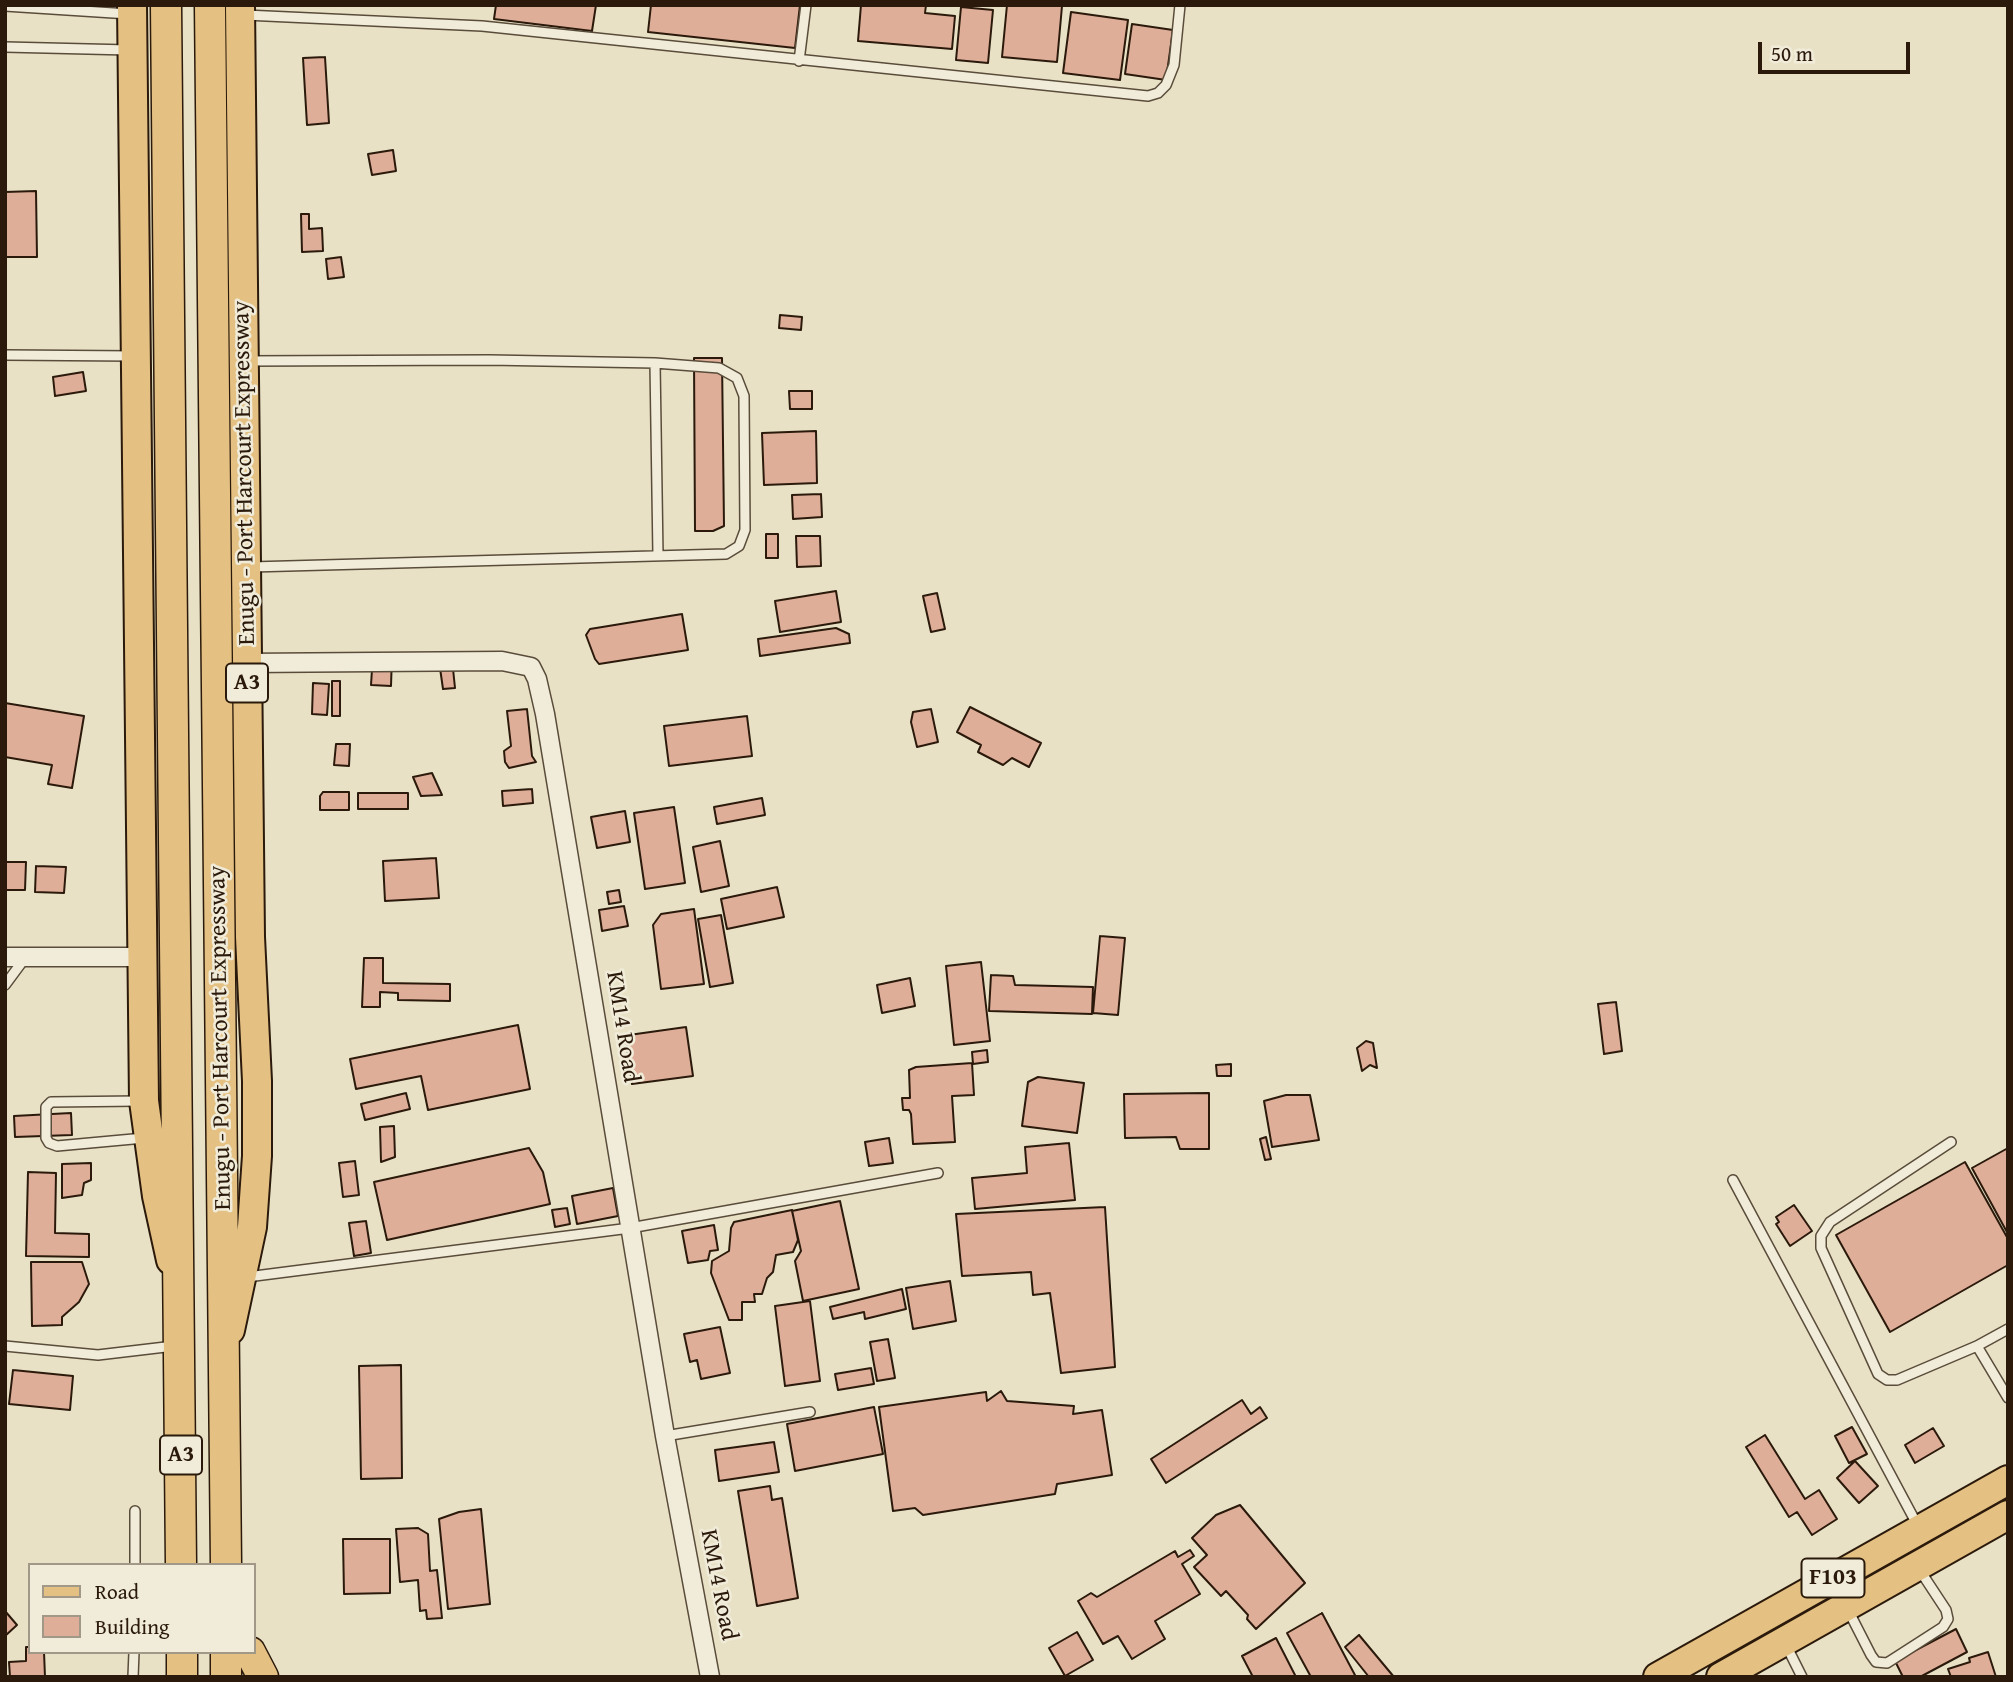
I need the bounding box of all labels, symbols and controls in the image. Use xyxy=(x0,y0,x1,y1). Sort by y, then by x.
scale bar xyxy=(1761,28,1913,72)
text: 50 m xyxy=(1771,38,1813,69)
street label: Enugu - Port Harcourt Expressway xyxy=(228,300,262,646)
road number: A3 xyxy=(226,664,268,702)
street label: Enugu - Port Harcourt Expressway xyxy=(204,865,238,1211)
street label: KM14 Road xyxy=(599,969,645,1085)
road number: A3 xyxy=(160,1436,202,1474)
street label: KM14 Road xyxy=(693,1527,743,1643)
road number: F103 xyxy=(1801,1558,1864,1597)
legend xyxy=(28,1563,256,1654)
text: Road xyxy=(95,1576,139,1607)
text: Building xyxy=(95,1611,169,1642)

